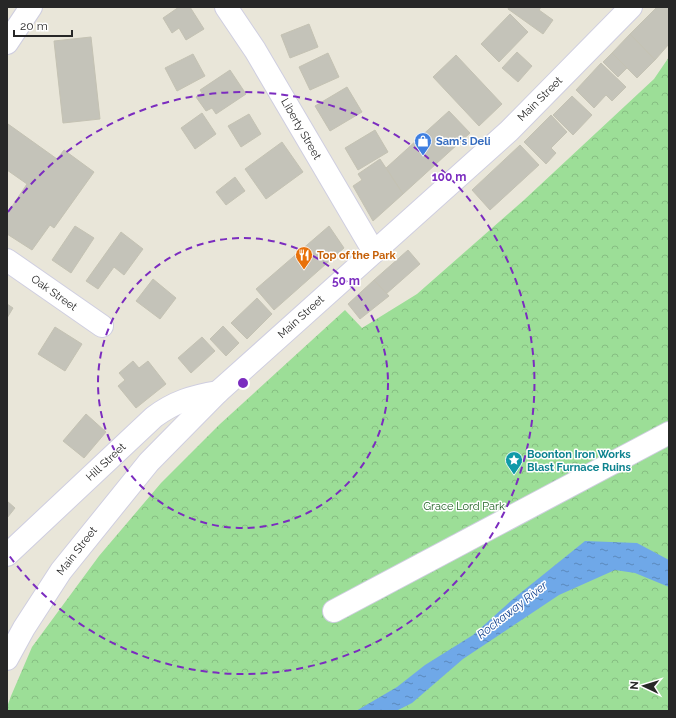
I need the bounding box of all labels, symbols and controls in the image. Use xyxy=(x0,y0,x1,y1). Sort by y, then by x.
scale bar xyxy=(14,12,72,38)
text: 20 m xyxy=(20,19,48,33)
street label: Main Street xyxy=(515,74,565,124)
street label: Liberty Street xyxy=(278,96,324,162)
shop icon: Sam's Deli xyxy=(413,131,433,156)
place label: Sam's Deli xyxy=(436,135,491,148)
text: 100 m xyxy=(432,170,466,184)
restaurant icon: Top of the Park xyxy=(294,245,314,270)
place label: Top of the Park xyxy=(317,249,397,262)
street label: Oak Street xyxy=(28,272,80,314)
text: 50 m xyxy=(332,274,360,288)
street label: Main Street xyxy=(275,293,327,341)
centre of rings xyxy=(236,376,250,390)
street label: Hill Street xyxy=(83,440,129,484)
place label: Boonton Iron Works Blast Furnace Ruins xyxy=(527,448,631,474)
place icon: Boonton Iron Works Blast Furnace Ruins xyxy=(504,450,524,475)
park label: Grace Lord Park xyxy=(423,500,505,513)
street label: Main Street xyxy=(54,524,100,578)
water label: Rockaway River xyxy=(474,578,551,642)
north arrow xyxy=(624,666,664,706)
text: N xyxy=(628,681,641,690)

